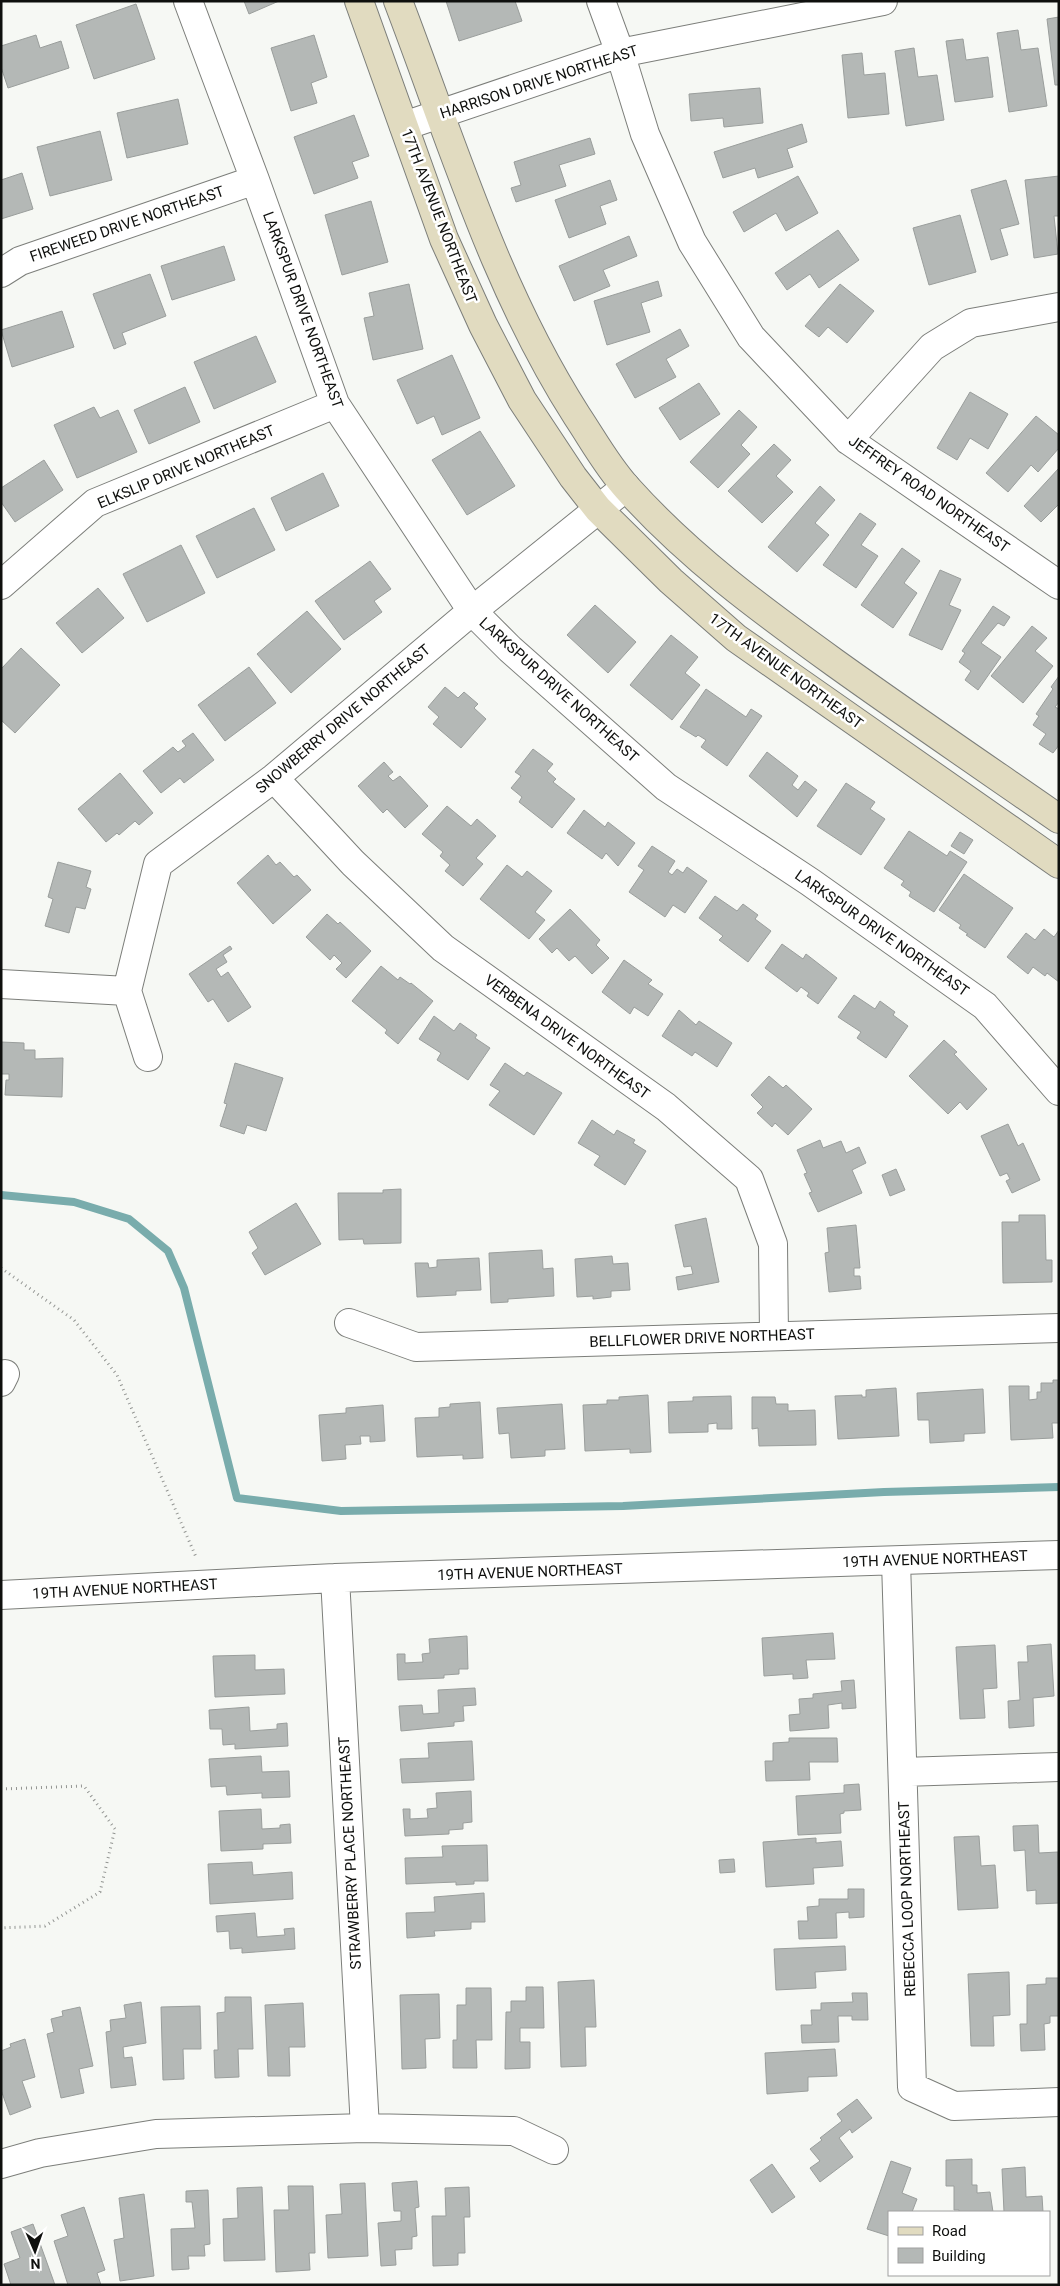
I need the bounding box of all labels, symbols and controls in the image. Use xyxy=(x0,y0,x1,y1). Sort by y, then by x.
street label: HARRISON DRIVE NORTHEAST xyxy=(438,41,640,123)
street label: 17TH AVENUE NORTHEAST xyxy=(397,126,481,306)
street label: FIREWEED DRIVE NORTHEAST xyxy=(27,182,227,266)
street label: LARKSPUR DRIVE NORTHEAST xyxy=(259,209,347,411)
street label: ELKSLIP DRIVE NORTHEAST xyxy=(95,421,277,513)
street label: JEFFREY ROAD NORTHEAST xyxy=(845,432,1013,557)
street label: 17TH AVENUE NORTHEAST xyxy=(706,609,866,733)
street label: LARKSPUR DRIVE NORTHEAST xyxy=(476,614,642,766)
street label: SNOWBERRY DRIVE NORTHEAST xyxy=(252,641,434,797)
street label: LARKSPUR DRIVE NORTHEAST xyxy=(792,866,972,1000)
street label: VERBENA DRIVE NORTHEAST xyxy=(481,971,653,1103)
street label: BELLFLOWER DRIVE NORTHEAST xyxy=(589,1325,815,1351)
street label: 19TH AVENUE NORTHEAST xyxy=(842,1547,1028,1571)
street label: 19TH AVENUE NORTHEAST xyxy=(437,1560,623,1584)
street label: 19TH AVENUE NORTHEAST xyxy=(32,1575,218,1603)
street label: STRAWBERRY PLACE NORTHEAST xyxy=(335,1736,365,1970)
street label: REBECCA LOOP NORTHEAST xyxy=(895,1801,919,1997)
legend xyxy=(888,2211,1050,2276)
text: Road xyxy=(932,2222,966,2240)
north arrow xyxy=(10,2226,60,2276)
text: Building xyxy=(932,2247,986,2265)
text: N xyxy=(30,2256,41,2272)

